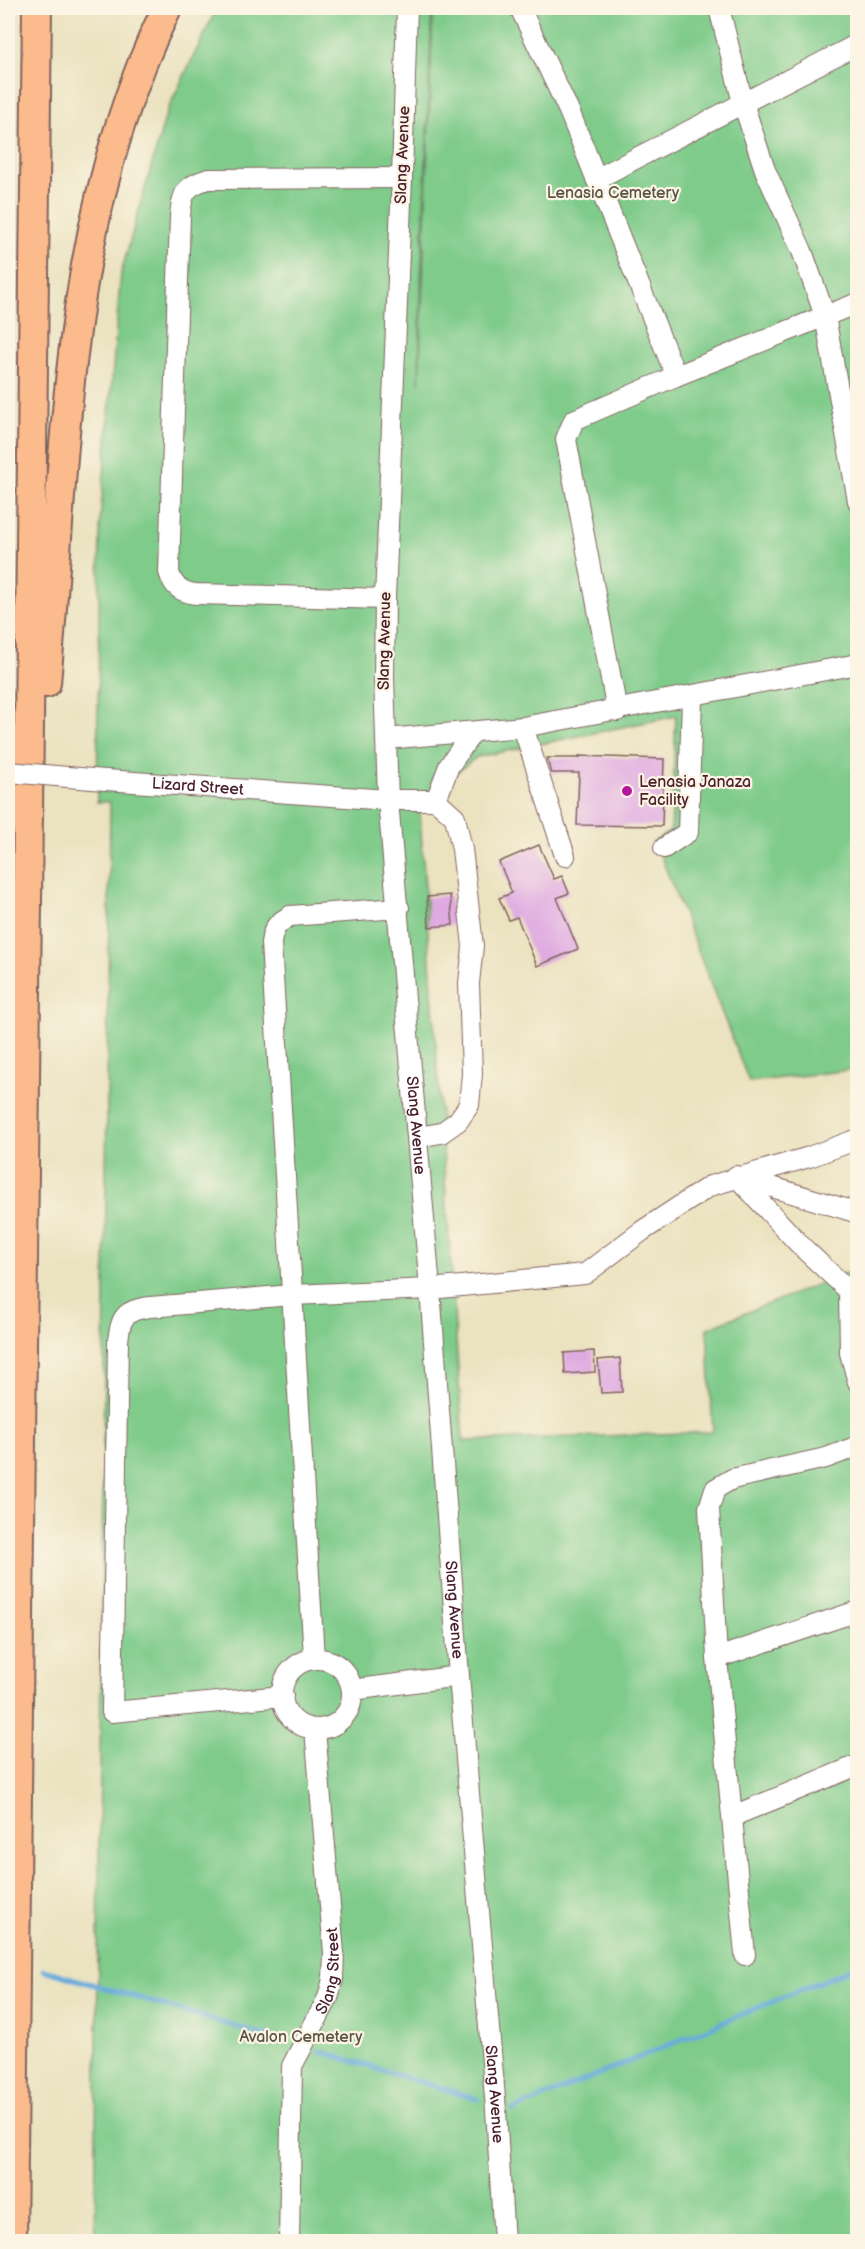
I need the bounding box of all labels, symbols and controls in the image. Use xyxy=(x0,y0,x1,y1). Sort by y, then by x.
street label: Slang Avenue xyxy=(392,105,414,205)
park label: Lenasia Cemetery xyxy=(547,184,680,203)
street label: Slang Avenue xyxy=(375,591,395,690)
place label: Lenasia Janaza Facility xyxy=(639,773,751,810)
street label: Lizard Street xyxy=(151,774,244,799)
marker: Lenasia Janaza Facility xyxy=(620,784,634,798)
street label: Slang Avenue xyxy=(402,1075,430,1176)
street label: Slang Avenue xyxy=(441,1560,467,1660)
street label: Slang Street xyxy=(312,1927,344,2018)
park label: Avalon Cemetery xyxy=(239,2028,363,2047)
street label: Slang Avenue xyxy=(481,2044,508,2144)

